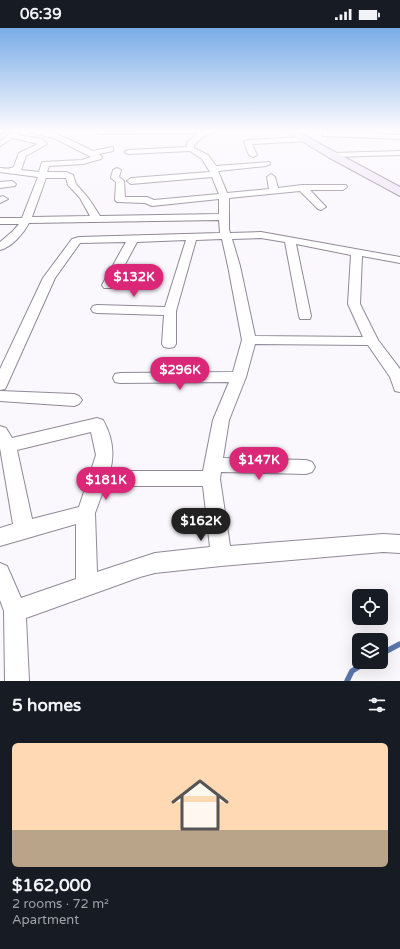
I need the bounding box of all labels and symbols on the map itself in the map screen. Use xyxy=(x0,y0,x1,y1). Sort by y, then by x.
pin: $132K xyxy=(106,264,162,298)
pin: $296K xyxy=(152,357,208,391)
pin: $147K xyxy=(231,447,287,481)
pin: $181K xyxy=(78,467,134,501)
pin: $162K xyxy=(173,508,229,542)

